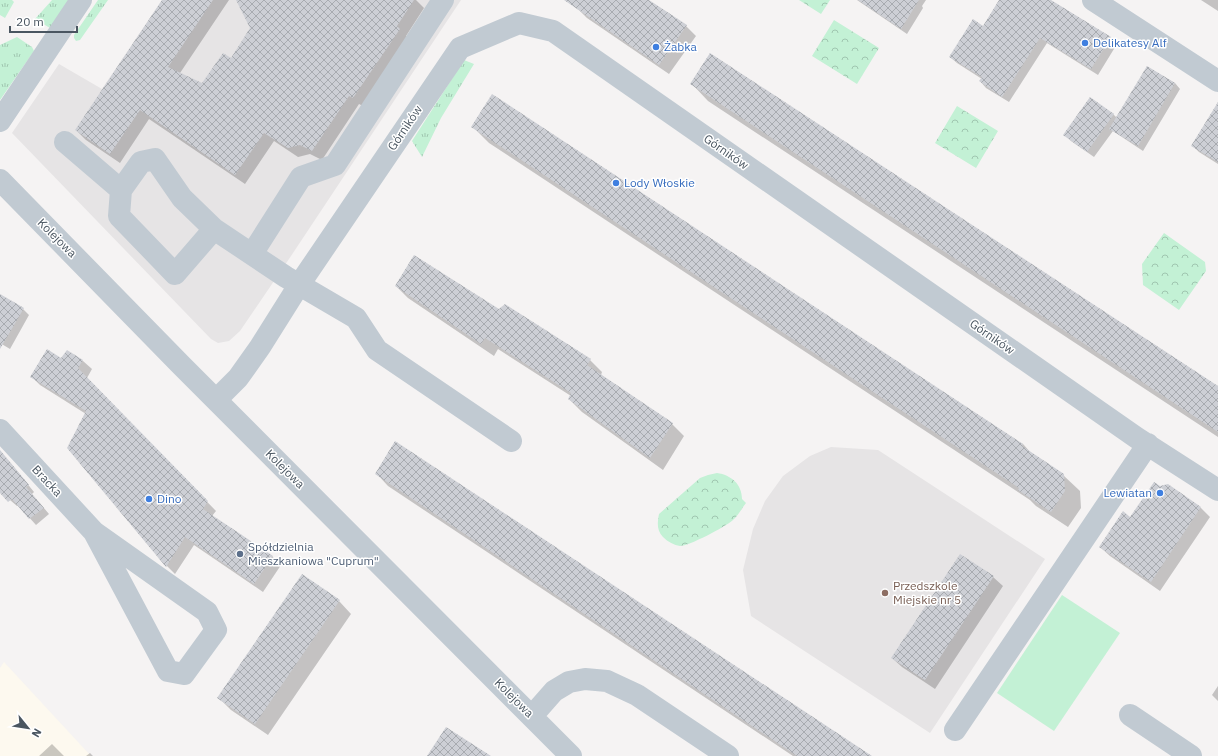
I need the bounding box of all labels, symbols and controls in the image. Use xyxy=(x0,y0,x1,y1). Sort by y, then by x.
scale bar xyxy=(10,8,77,34)
text: 20 m xyxy=(16,14,44,29)
place label: Delikatesy Alf xyxy=(1093,35,1167,50)
marker: Delikatesy Alf xyxy=(1080,38,1090,48)
place label: Żabka xyxy=(664,39,698,54)
marker: Żabka xyxy=(651,42,661,52)
street label: Górników xyxy=(384,102,425,153)
street label: Górników xyxy=(701,131,752,172)
place label: Lody Włoskie xyxy=(624,175,695,190)
marker: Lody Włoskie xyxy=(611,178,621,188)
street label: Kolejowa xyxy=(35,215,80,261)
street label: Górników xyxy=(967,316,1018,357)
street label: Kolejowa xyxy=(263,446,308,492)
street label: Bracka xyxy=(29,462,66,500)
place label: Lewiatan xyxy=(1104,485,1152,500)
marker: Lewiatan xyxy=(1155,488,1165,498)
place label: Dino xyxy=(157,491,182,506)
marker: Dino xyxy=(144,494,154,504)
place label: Spółdzielnia Mieszkaniowa "Cuprum" xyxy=(248,539,379,568)
marker: Spółdzielnia Mieszkaniowa "Cuprum" xyxy=(235,549,245,559)
place label: Przedszkole Miejskie nr 5 xyxy=(893,578,961,607)
marker: Przedszkole Miejskie nr 5 xyxy=(880,588,890,598)
street label: Kolejowa xyxy=(492,675,537,721)
north arrow xyxy=(8,708,48,748)
text: N xyxy=(29,726,45,740)

